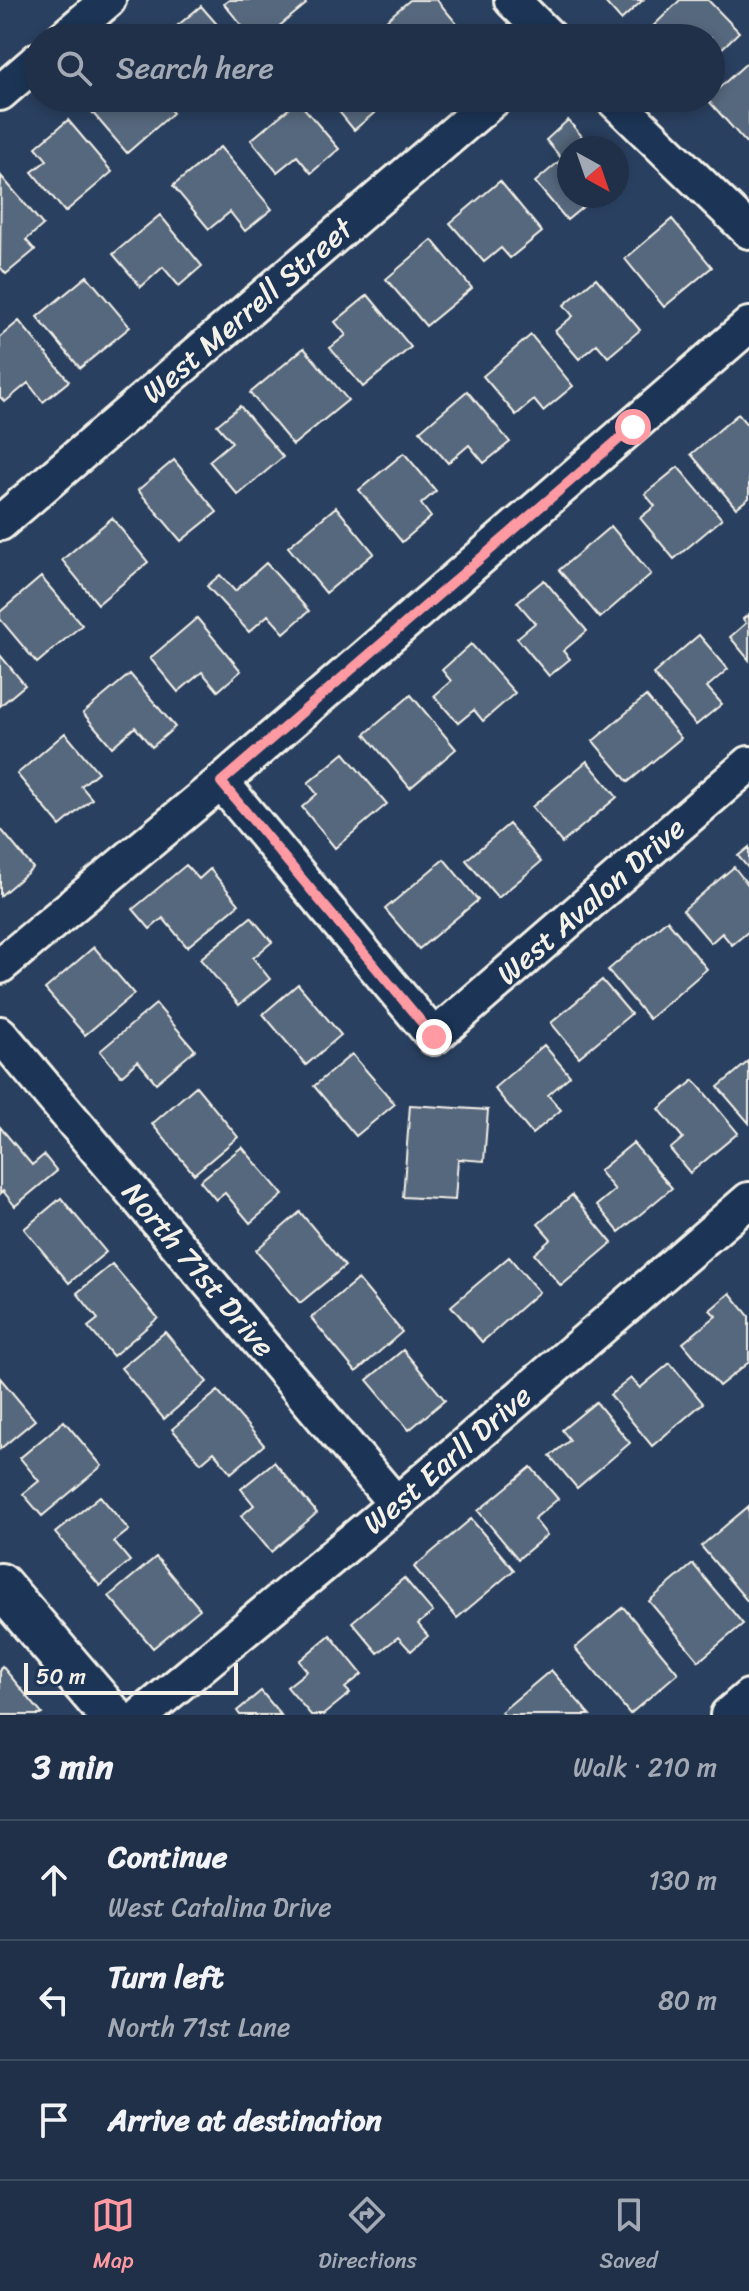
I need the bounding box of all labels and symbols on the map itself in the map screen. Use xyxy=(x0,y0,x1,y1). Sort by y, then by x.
north arrow xyxy=(557,136,629,208)
street label: West Merrell Street xyxy=(129,202,367,418)
route start xyxy=(615,409,651,445)
street label: West Avalon Drive xyxy=(484,803,698,999)
route end xyxy=(416,1019,452,1055)
street label: North 71st Drive xyxy=(108,1169,289,1370)
street label: West Earll Drive xyxy=(350,1371,545,1549)
scale bar xyxy=(24,1659,238,1695)

